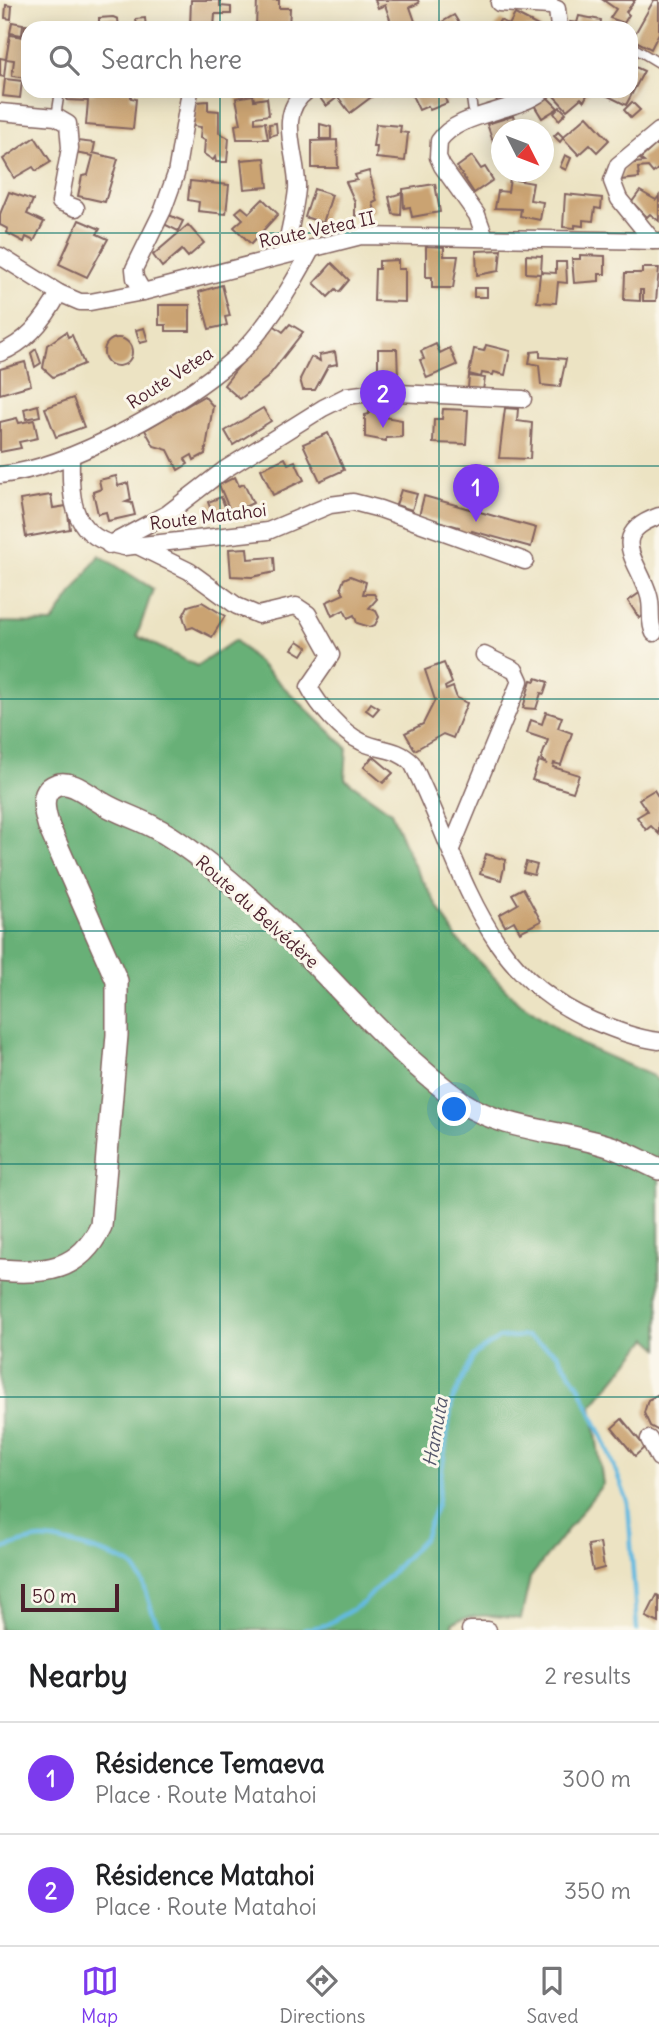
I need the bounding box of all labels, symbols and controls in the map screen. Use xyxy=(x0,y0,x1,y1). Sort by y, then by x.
search box xyxy=(21,21,638,98)
icon: search xyxy=(45,41,83,79)
text: Search here xyxy=(101,43,242,76)
north arrow xyxy=(491,119,554,182)
street label: Route Vetea II xyxy=(257,206,377,253)
street label: Route Vetea xyxy=(122,341,217,414)
pin: 2 xyxy=(360,370,406,428)
pin: 1 xyxy=(453,464,499,522)
street label: Route Matahoi xyxy=(148,498,268,535)
street label: Route du Belvédère xyxy=(191,850,324,973)
your location xyxy=(437,1092,471,1126)
water label: Hamuta xyxy=(417,1395,453,1468)
scale bar xyxy=(21,1581,119,1613)
text: 50 m xyxy=(32,1584,77,1608)
text: Nearby xyxy=(28,1657,128,1695)
text: 2 results xyxy=(545,1661,631,1690)
text: Résidence Temaeva xyxy=(95,1747,325,1780)
text: 1 xyxy=(46,1764,56,1793)
text: 300 m xyxy=(562,1764,631,1793)
text: Place · Route Matahoi xyxy=(95,1780,317,1809)
text: Résidence Matahoi xyxy=(95,1859,315,1892)
text: 2 xyxy=(45,1876,57,1905)
text: 350 m xyxy=(564,1876,631,1905)
text: Place · Route Matahoi xyxy=(95,1892,317,1921)
tab: Map xyxy=(81,1962,119,2028)
tab: Directions xyxy=(280,1962,365,2028)
tab: Saved xyxy=(526,1962,578,2028)

